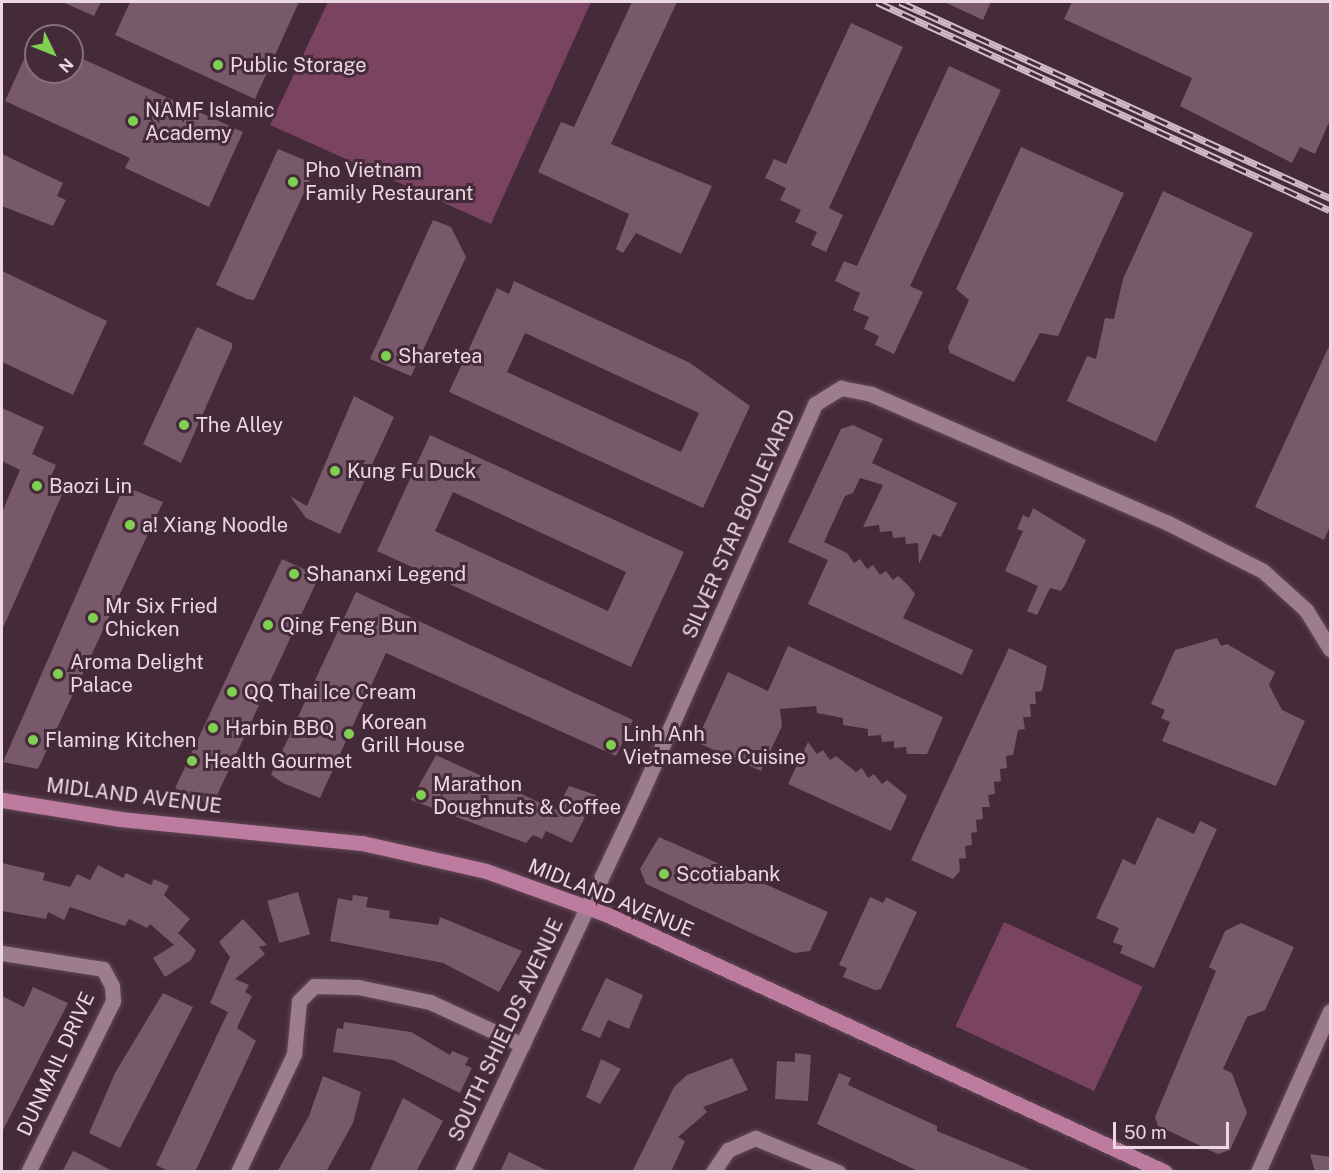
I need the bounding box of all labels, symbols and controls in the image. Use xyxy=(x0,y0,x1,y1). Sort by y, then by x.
north arrow xyxy=(24,24,84,84)
place label: Public Storage xyxy=(230,53,367,77)
text: N xyxy=(55,54,77,76)
marker: Public Storage xyxy=(211,58,225,72)
place label: NAMF Islamic Academy xyxy=(145,98,275,145)
marker: NAMF Islamic Academy xyxy=(126,114,140,128)
place label: Pho Vietnam Family Restaurant xyxy=(305,158,474,205)
marker: Pho Vietnam Family Restaurant xyxy=(286,175,300,189)
place label: Sharetea xyxy=(398,344,482,368)
marker: Sharetea xyxy=(379,349,393,363)
street label: SILVER STAR BOULEVARD xyxy=(678,406,800,642)
place label: The Alley xyxy=(196,413,283,437)
marker: The Alley xyxy=(177,418,191,432)
place label: Kung Fu Duck xyxy=(347,459,476,483)
marker: Kung Fu Duck xyxy=(328,464,342,478)
place label: Baozi Lin xyxy=(49,474,132,498)
marker: Baozi Lin xyxy=(30,479,44,493)
place label: a! Xiang Noodle xyxy=(142,513,288,537)
marker: a! Xiang Noodle xyxy=(123,518,137,532)
place label: Shananxi Legend xyxy=(306,562,466,586)
marker: Shananxi Legend xyxy=(287,567,301,581)
place label: Mr Six Fried Chicken xyxy=(105,594,218,641)
marker: Mr Six Fried Chicken xyxy=(86,611,100,625)
place label: Qing Feng Bun xyxy=(280,613,417,637)
marker: Qing Feng Bun xyxy=(261,618,275,632)
place label: Aroma Delight Palace xyxy=(70,650,204,697)
marker: Aroma Delight Palace xyxy=(51,667,65,681)
place label: QQ Thai Ice Cream xyxy=(244,680,416,704)
marker: QQ Thai Ice Cream xyxy=(225,685,239,699)
place label: Korean Grill House xyxy=(361,710,465,757)
place label: Harbin BBQ xyxy=(225,716,334,740)
marker: Harbin BBQ xyxy=(206,721,220,735)
place label: Linh Anh Vietnamese Cuisine xyxy=(623,722,806,769)
marker: Korean Grill House xyxy=(342,727,356,741)
place label: Flaming Kitchen xyxy=(45,728,196,752)
marker: Flaming Kitchen xyxy=(26,733,40,747)
marker: Linh Anh Vietnamese Cuisine xyxy=(604,738,618,752)
place label: Health Gourmet xyxy=(204,749,352,773)
marker: Health Gourmet xyxy=(185,754,199,768)
place label: Marathon Doughnuts & Coffee xyxy=(433,772,621,819)
street label: MIDLAND AVENUE xyxy=(45,773,223,819)
marker: Marathon Doughnuts & Coffee xyxy=(414,788,428,802)
street label: MIDLAND AVENUE xyxy=(525,854,697,942)
place label: Scotiabank xyxy=(676,862,780,886)
marker: Scotiabank xyxy=(657,867,671,881)
street label: SOUTH SHIELDS AVENUE xyxy=(444,915,568,1145)
street label: DUNMAIL DRIVE xyxy=(12,988,100,1140)
scale bar xyxy=(1116,1110,1232,1148)
text: 50 m xyxy=(1124,1122,1167,1143)

